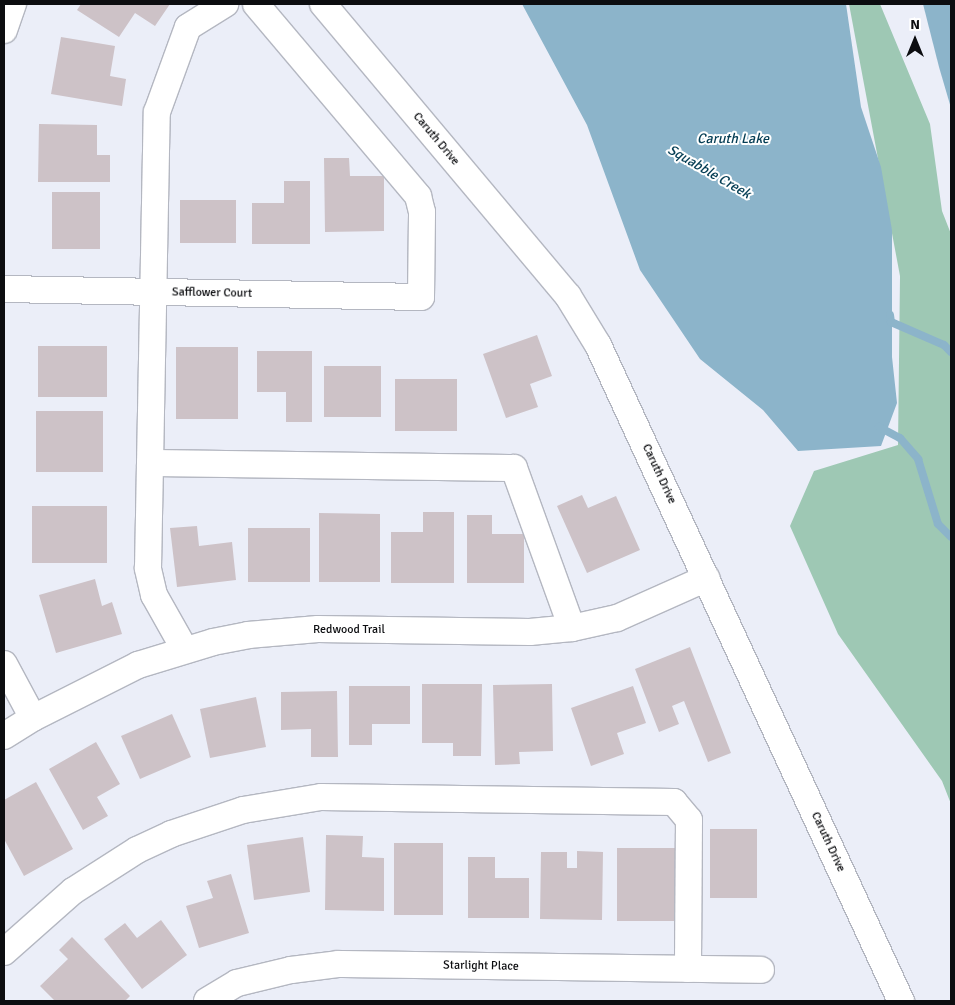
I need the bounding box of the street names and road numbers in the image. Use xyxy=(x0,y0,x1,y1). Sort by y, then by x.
street label: Caruth Drive xyxy=(410,110,462,168)
street label: Safflower Court xyxy=(172,285,252,301)
street label: Caruth Drive xyxy=(639,442,679,506)
street label: Redwood Trail xyxy=(313,623,385,637)
street label: Caruth Drive xyxy=(808,810,848,874)
street label: Starlight Place xyxy=(443,958,519,974)

